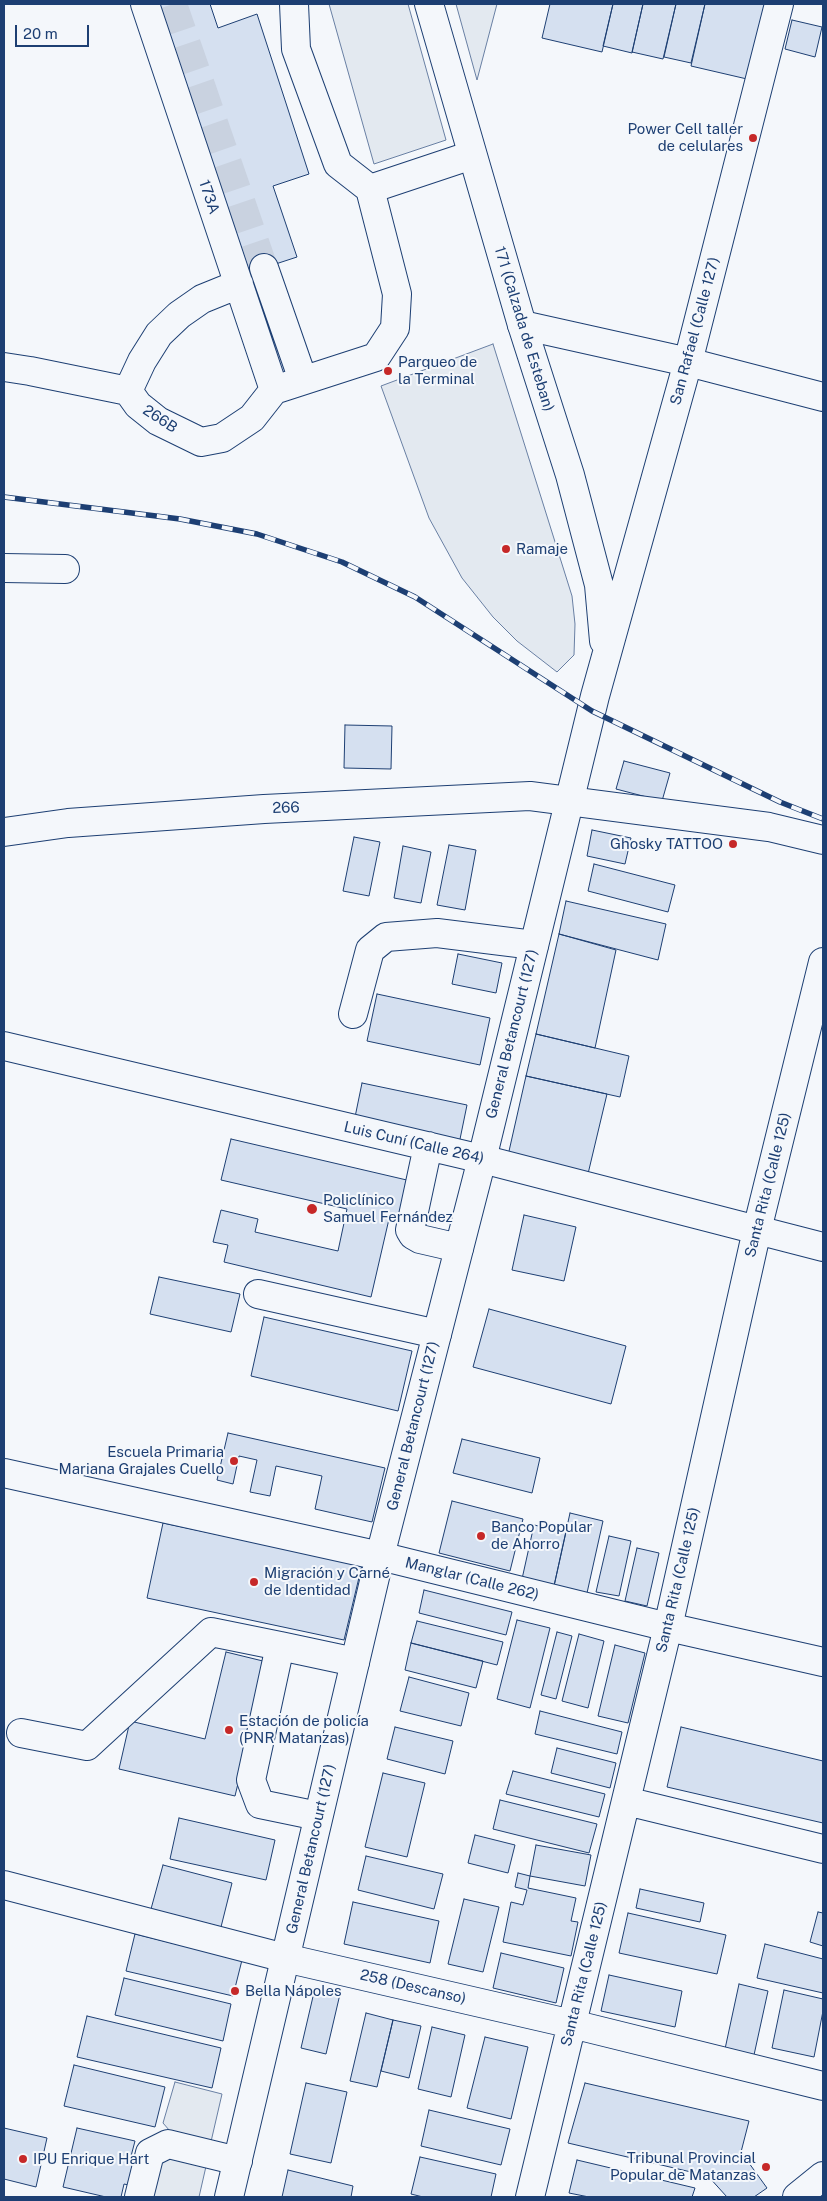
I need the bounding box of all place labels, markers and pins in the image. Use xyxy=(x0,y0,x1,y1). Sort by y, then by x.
place label: Power Cell taller de celulares xyxy=(627,120,743,155)
marker: Power Cell taller de celulares xyxy=(747,132,759,144)
place label: Parqueo de la Terminal xyxy=(398,353,477,388)
marker: Parqueo de la Terminal xyxy=(382,365,394,377)
place label: Ramaje xyxy=(516,540,568,558)
marker: Ramaje xyxy=(500,543,512,555)
place label: Ghosky TATTOO xyxy=(610,835,723,853)
marker: Ghosky TATTOO xyxy=(727,838,739,850)
place label: Policlínico Samuel Fernández xyxy=(323,1191,453,1226)
marker: Policlínico Samuel Fernández xyxy=(305,1202,319,1216)
place label: Escuela Primaria Mariana Grajales Cuello xyxy=(59,1443,224,1478)
marker: Escuela Primaria Mariana Grajales Cuello xyxy=(228,1455,240,1467)
place label: Banco Popular de Ahorro xyxy=(491,1518,592,1553)
marker: Banco Popular de Ahorro xyxy=(475,1530,487,1542)
place label: Migración y Carné de Identidad xyxy=(264,1564,390,1599)
marker: Migración y Carné de Identidad xyxy=(248,1576,260,1588)
place label: Estación de policía (PNR Matanzas) xyxy=(239,1712,369,1747)
marker: Estación de policía (PNR Matanzas) xyxy=(223,1724,235,1736)
place label: Bella Nápoles xyxy=(245,1982,342,2000)
marker: Bella Nápoles xyxy=(229,1985,241,1997)
place label: Tribunal Provincial Popular de Matanzas xyxy=(610,2149,756,2184)
place label: IPU Enrique Hart xyxy=(33,2150,149,2168)
marker: IPU Enrique Hart xyxy=(17,2153,29,2165)
marker: Tribunal Provincial Popular de Matanzas xyxy=(760,2161,772,2173)

